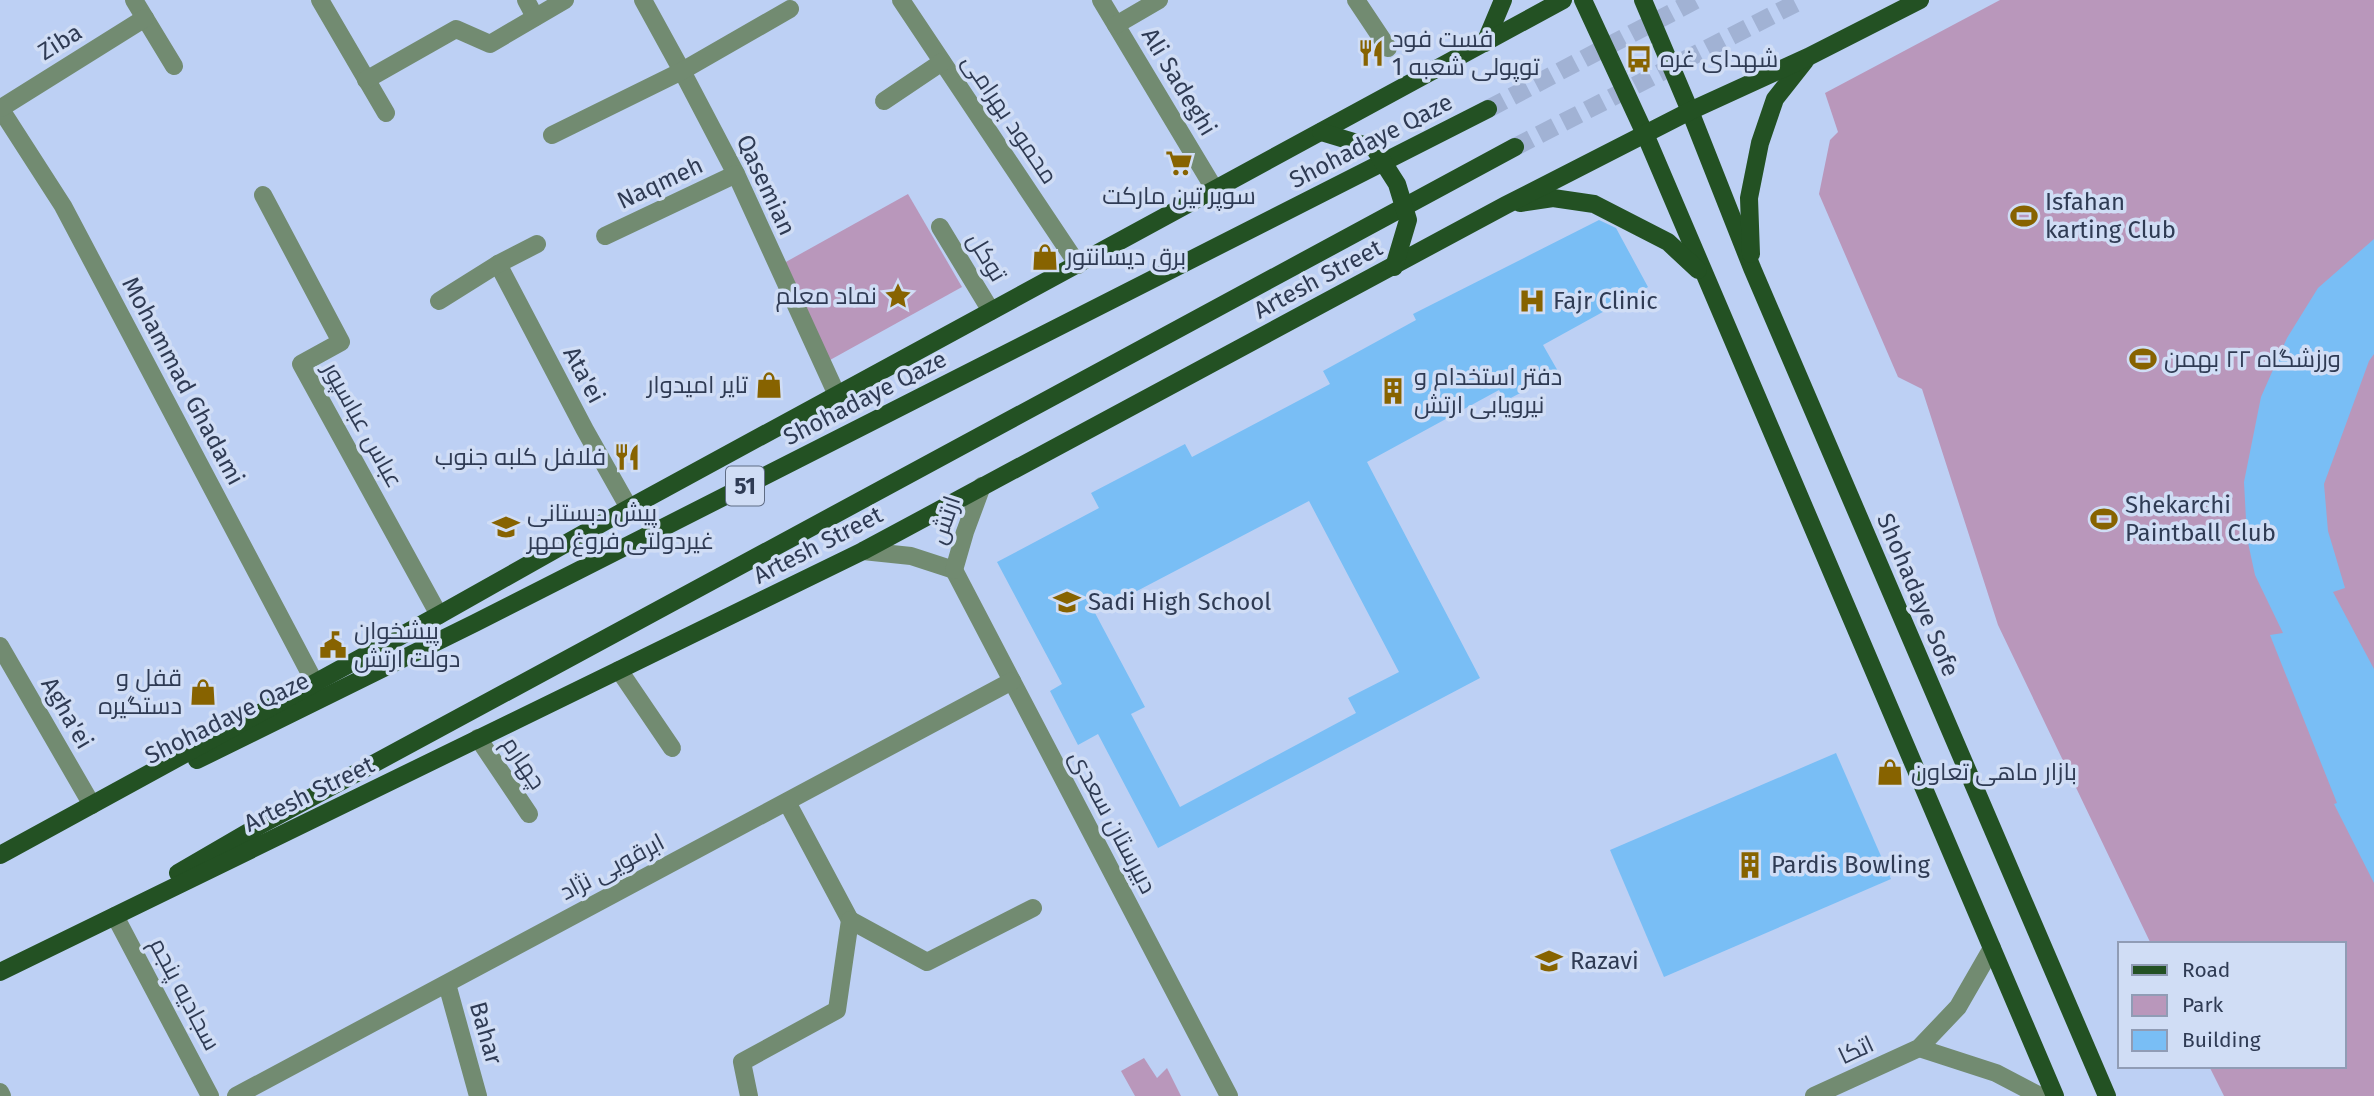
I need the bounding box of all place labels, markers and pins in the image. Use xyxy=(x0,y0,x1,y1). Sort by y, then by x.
place label: فست فود توپولی شعبه 1 xyxy=(1392,25,1540,83)
restaurant icon: فست فود توپولی شعبه 1 xyxy=(1356,38,1386,68)
bus stop icon: شهدای غره xyxy=(1624,44,1654,74)
place label: شهدای غره xyxy=(1660,45,1778,73)
supermarket icon: سوپر تین مارکت xyxy=(1164,148,1194,178)
place label: سوپر تین مارکت xyxy=(1102,182,1256,212)
place label: Isfahan karting Club xyxy=(2045,188,2176,244)
sports icon: Isfahan karting Club xyxy=(2009,201,2039,231)
shop icon: برق دیسانتور xyxy=(1030,242,1060,272)
place label: برق دیسانتور xyxy=(1064,243,1186,272)
place icon: نماد معلم xyxy=(883,281,913,311)
place label: نماد معلم xyxy=(776,282,877,312)
hospital icon: Fajr Clinic xyxy=(1517,286,1547,316)
place label: Fajr Clinic xyxy=(1553,287,1658,315)
sports icon: ورزشگاه ۲۲ بهمن xyxy=(2128,344,2158,374)
place label: ورزشگاه ۲۲ بهمن xyxy=(2164,345,2341,373)
place label: دفتر استخدام و نیرویابی ارتش xyxy=(1414,363,1562,419)
shop icon: تایر امیدوار xyxy=(754,370,784,400)
place label: تایر امیدوار xyxy=(645,371,749,399)
building icon: دفتر استخدام و نیرویابی ارتش xyxy=(1378,376,1408,406)
restaurant icon: فلافل کلبه جنوب xyxy=(612,442,642,472)
place label: فلافل کلبه جنوب xyxy=(435,443,606,471)
place label: Shekarchi Paintball Club xyxy=(2125,491,2276,547)
place label: پیش دبستانی غیردولتی فروغ مهر xyxy=(525,499,714,557)
sports icon: Shekarchi Paintball Club xyxy=(2089,504,2119,534)
school or university icon: پیش دبستانی غیردولتی فروغ مهر xyxy=(491,512,521,542)
school or university icon: Sadi High School xyxy=(1052,587,1082,617)
place label: Sadi High School xyxy=(1088,588,1271,616)
place label: پیشخوان دولت ارتش xyxy=(354,617,460,673)
public building icon: پیشخوان دولت ارتش xyxy=(318,630,348,660)
place label: قفل و دستگیره xyxy=(98,664,182,720)
shop icon: قفل و دستگیره xyxy=(188,677,218,707)
shop icon: بازار ماهی تعاون xyxy=(1875,757,1905,787)
place label: بازار ماهی تعاون xyxy=(1911,758,2077,786)
building icon: Pardis Bowling xyxy=(1735,850,1765,880)
place label: Pardis Bowling xyxy=(1771,851,1931,879)
school or university icon: Razavi xyxy=(1534,946,1564,976)
place label: Razavi xyxy=(1570,947,1639,975)

